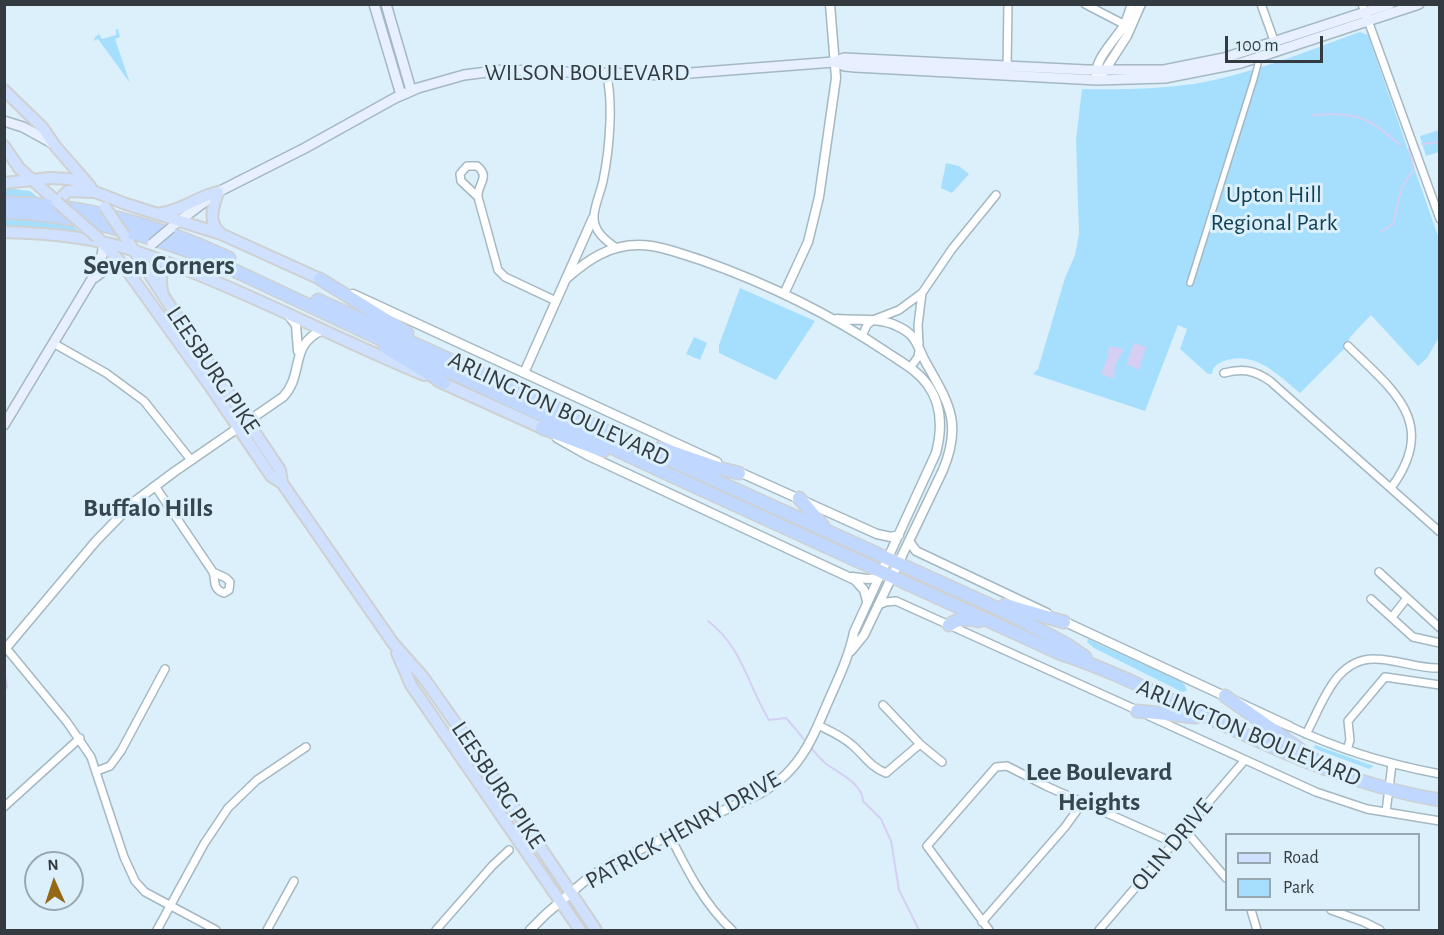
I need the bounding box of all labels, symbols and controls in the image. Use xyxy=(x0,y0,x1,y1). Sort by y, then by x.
scale bar xyxy=(1228,24,1326,62)
text: 100 m xyxy=(1236,37,1279,55)
street label: WILSON BOULEVARD xyxy=(484,59,690,87)
park label: Upton Hill Regional Park xyxy=(1210,181,1338,237)
district label: Seven Corners xyxy=(83,250,235,282)
street label: LEESBURG PIKE xyxy=(160,301,266,439)
street label: ARLINGTON BOULEVARD xyxy=(444,345,674,473)
district label: Buffalo Hills xyxy=(83,492,213,524)
street label: ARLINGTON BOULEVARD xyxy=(1133,673,1365,793)
street label: LEESBURG PIKE xyxy=(445,716,551,854)
district label: Lee Boulevard Heights xyxy=(1026,756,1172,818)
street label: PATRICK HENRY DRIVE xyxy=(581,765,785,895)
street label: OLIN DRIVE xyxy=(1125,793,1219,897)
legend xyxy=(1225,833,1420,911)
text: Road xyxy=(1283,849,1319,867)
north arrow xyxy=(24,851,84,911)
text: N xyxy=(47,857,59,873)
text: Park xyxy=(1283,879,1314,897)

